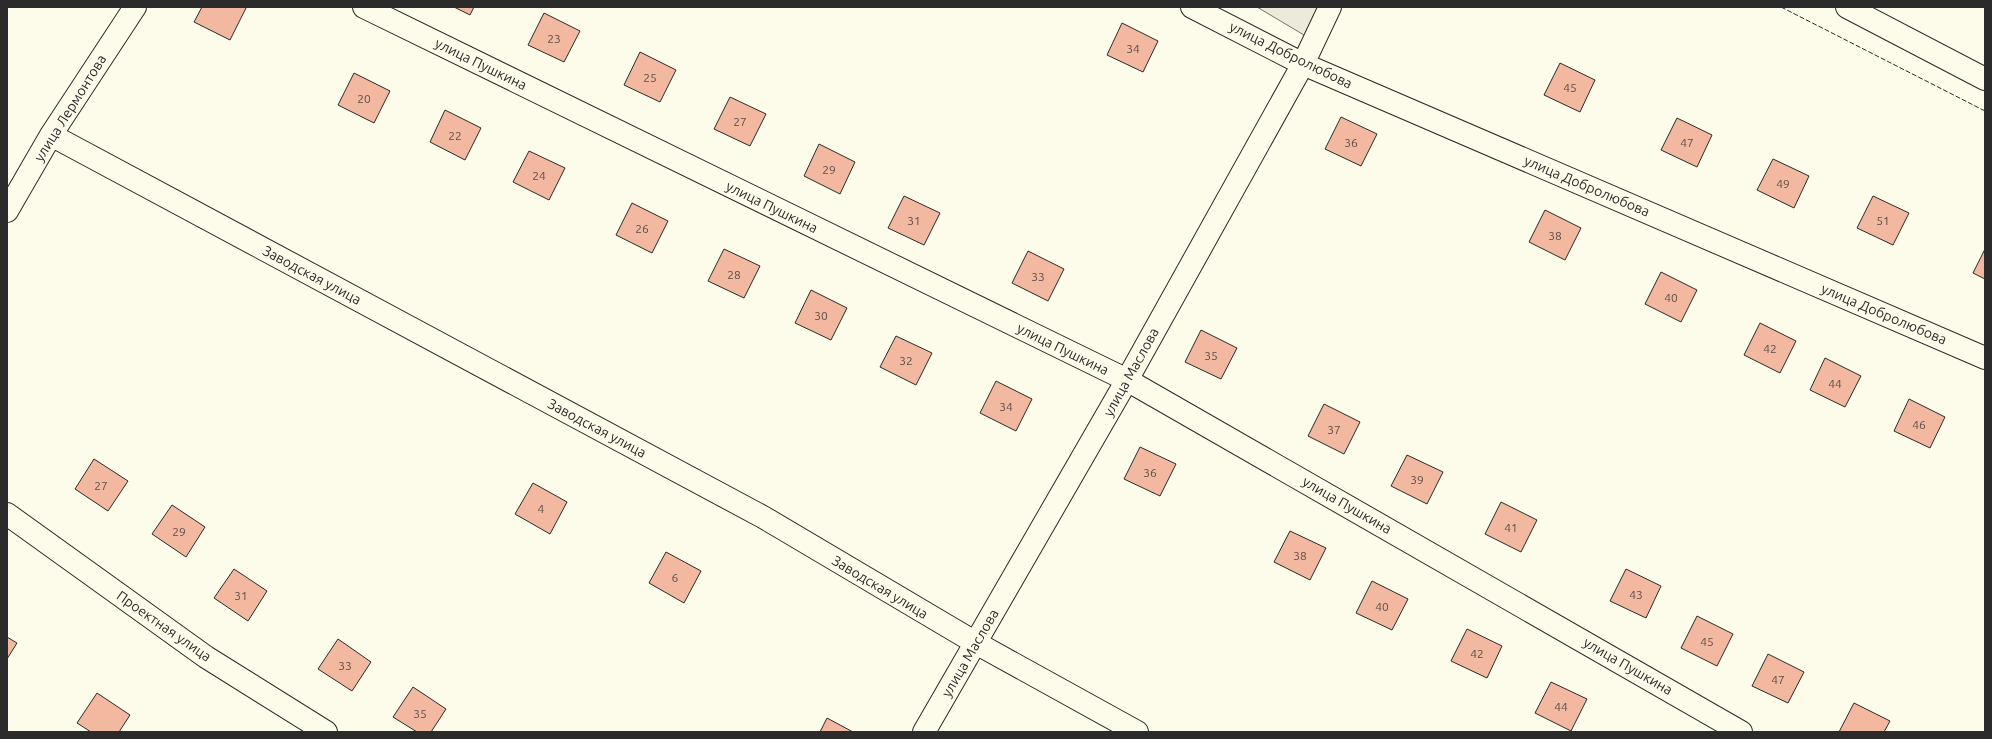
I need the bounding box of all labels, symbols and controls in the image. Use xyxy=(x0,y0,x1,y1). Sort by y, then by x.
street label: улица Добролюбова xyxy=(1227,18,1355,92)
house number: 23 xyxy=(547,32,561,45)
street label: улица Пушкина xyxy=(432,35,530,93)
house number: 34 xyxy=(1126,42,1140,55)
street label: улица Лермонтова xyxy=(31,52,109,164)
house number: 25 xyxy=(643,71,657,84)
house number: 45 xyxy=(1563,81,1577,94)
house number: 20 xyxy=(357,92,371,105)
house number: 27 xyxy=(733,115,747,128)
house number: 22 xyxy=(448,129,462,142)
house number: 36 xyxy=(1344,136,1358,149)
house number: 47 xyxy=(1680,136,1694,149)
street label: улица Добролюбова xyxy=(1522,152,1652,220)
house number: 29 xyxy=(822,163,836,176)
house number: 24 xyxy=(532,169,546,182)
house number: 49 xyxy=(1776,177,1790,190)
street label: улица Пушкина xyxy=(723,178,821,236)
house number: 31 xyxy=(907,214,921,227)
house number: 51 xyxy=(1876,214,1890,227)
house number: 26 xyxy=(635,222,649,235)
house number: 38 xyxy=(1548,229,1562,242)
street label: Заводская улица xyxy=(260,242,364,308)
house number: 28 xyxy=(727,268,741,281)
house number: 33 xyxy=(1031,270,1045,283)
street label: улица Добролюбова xyxy=(1819,280,1949,348)
house number: 40 xyxy=(1664,291,1678,304)
house number: 30 xyxy=(814,309,828,322)
street label: улица Пушкина xyxy=(1014,320,1112,378)
street label: улица Маслова xyxy=(1100,325,1162,419)
house number: 42 xyxy=(1763,342,1777,355)
house number: 35 xyxy=(1204,349,1218,362)
house number: 32 xyxy=(899,354,913,367)
house number: 44 xyxy=(1828,377,1842,390)
street label: Заводская улица xyxy=(545,395,649,461)
house number: 34 xyxy=(999,400,1013,413)
house number: 46 xyxy=(1912,418,1926,431)
house number: 37 xyxy=(1327,423,1341,436)
house number: 36 xyxy=(1143,466,1157,479)
street label: улица Пушкина xyxy=(1300,473,1394,537)
house number: 39 xyxy=(1410,473,1424,486)
house number: 27 xyxy=(94,479,108,492)
house number: 4 xyxy=(538,502,545,515)
house number: 41 xyxy=(1504,521,1518,534)
house number: 29 xyxy=(172,525,186,538)
house number: 38 xyxy=(1293,549,1307,562)
street label: Заводская улица xyxy=(829,552,931,622)
house number: 6 xyxy=(672,571,679,584)
street label: Проектная улица xyxy=(114,587,214,665)
house number: 43 xyxy=(1629,588,1643,601)
house number: 31 xyxy=(234,589,248,602)
house number: 40 xyxy=(1375,600,1389,613)
street label: улица Маслова xyxy=(938,606,1002,700)
street label: улица Пушкина xyxy=(1581,634,1675,698)
house number: 45 xyxy=(1700,635,1714,648)
house number: 42 xyxy=(1470,647,1484,660)
house number: 33 xyxy=(338,659,352,672)
house number: 47 xyxy=(1771,673,1785,686)
house number: 44 xyxy=(1554,700,1568,713)
house number: 35 xyxy=(413,707,427,720)

